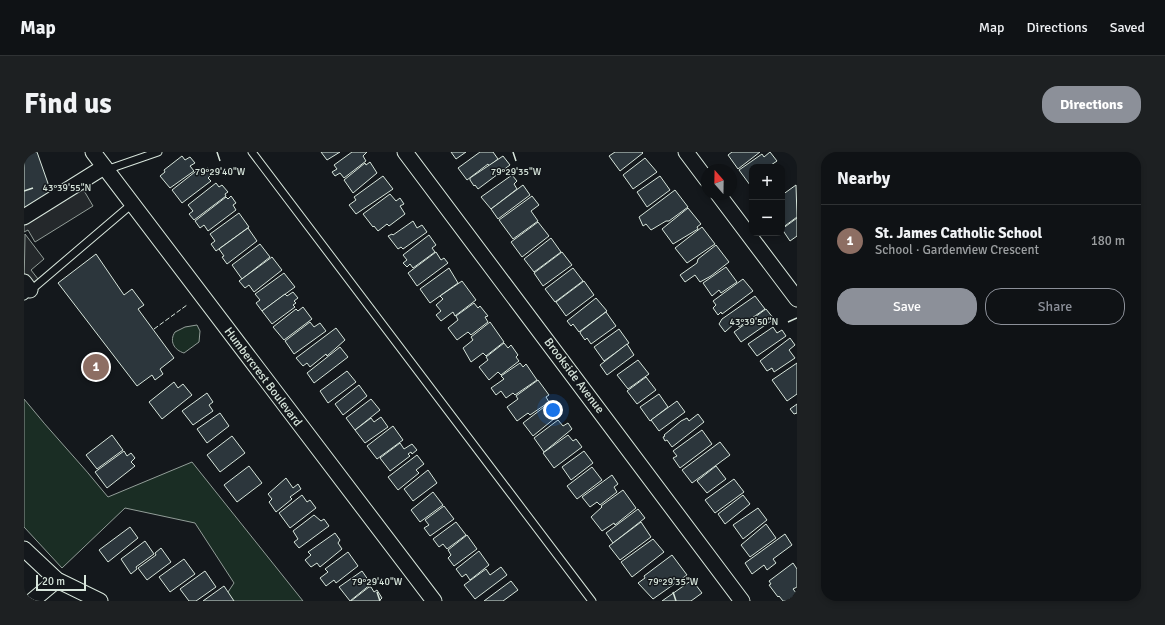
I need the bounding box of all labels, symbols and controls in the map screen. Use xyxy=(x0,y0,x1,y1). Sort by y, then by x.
text: Map xyxy=(20,16,56,40)
text: Map xyxy=(979,19,1005,36)
text: Directions xyxy=(1027,19,1088,36)
text: Saved xyxy=(1110,19,1145,36)
button: Directions xyxy=(1042,86,1141,123)
text: Find us xyxy=(24,87,112,121)
north arrow xyxy=(701,164,737,200)
map controls xyxy=(749,164,785,236)
button: + xyxy=(749,164,785,200)
text: 79°29'40"W xyxy=(195,166,246,178)
text: 79°29'35"W xyxy=(491,166,542,178)
text: Nearby xyxy=(837,168,890,189)
text: 43°39'55"N xyxy=(43,182,91,194)
button: − xyxy=(749,200,785,236)
text: St. James Catholic School xyxy=(875,224,1042,242)
text: 1 xyxy=(846,233,854,249)
text: 180 m xyxy=(1091,233,1125,249)
text: School · Gardenview Crescent xyxy=(875,242,1039,258)
button: Save xyxy=(837,288,977,325)
button: Share xyxy=(985,288,1125,325)
text: 43°39'50"N xyxy=(730,316,778,328)
street label: Humbercrest Boulevard xyxy=(221,324,305,430)
street label: Brookside Avenue xyxy=(541,335,607,417)
pin: 1 xyxy=(83,352,109,382)
your location xyxy=(543,400,563,420)
scale bar xyxy=(36,573,86,592)
text: 20 m xyxy=(42,575,65,588)
text: 79°29'40"W xyxy=(352,576,403,588)
text: 79°29'35"W xyxy=(648,576,699,588)

